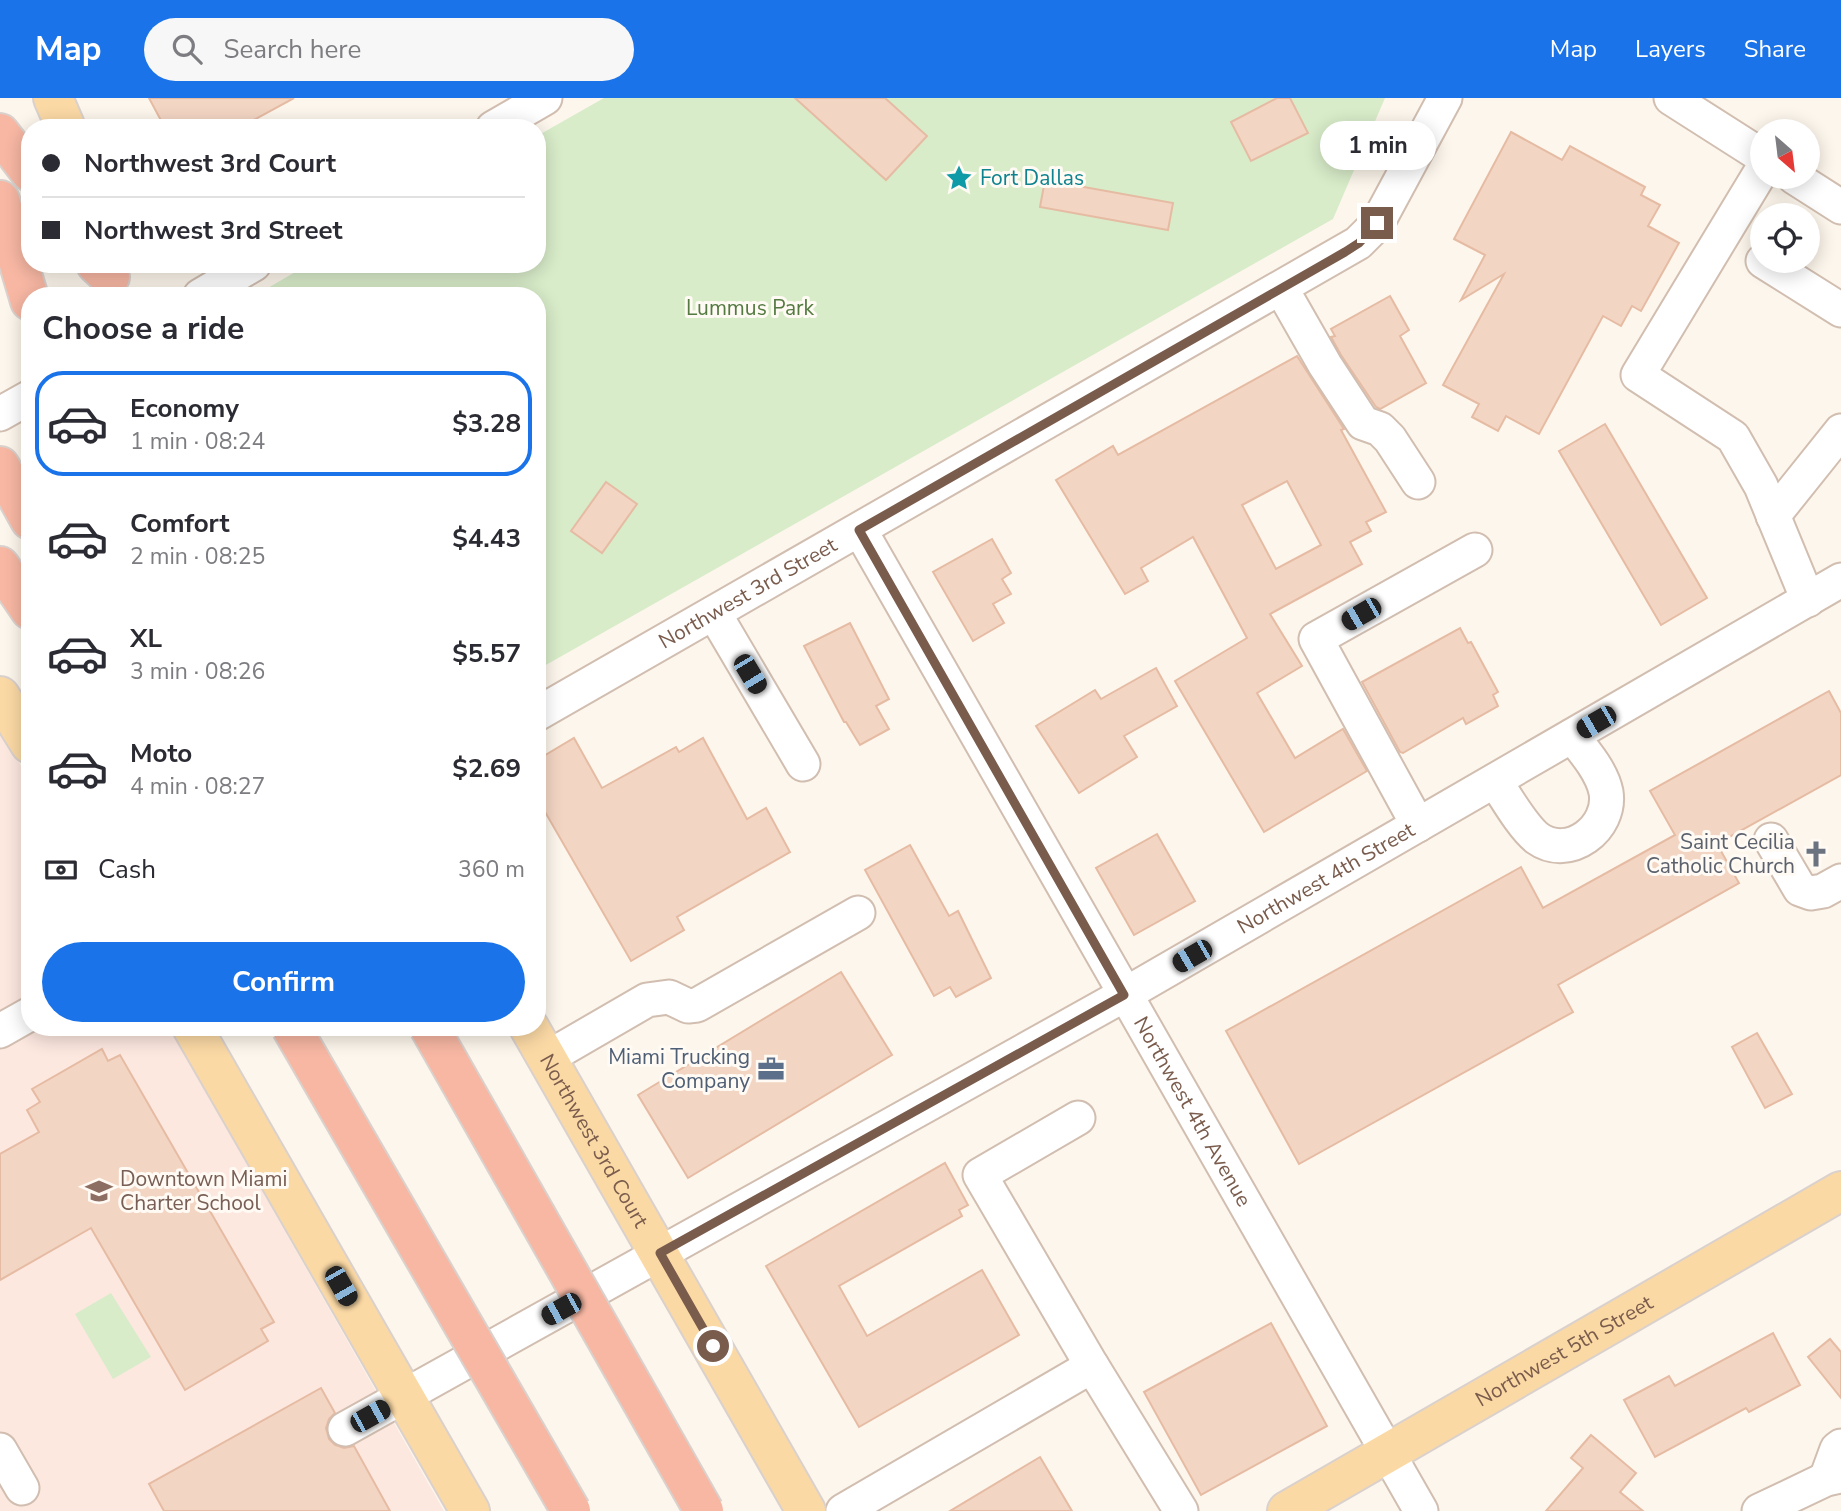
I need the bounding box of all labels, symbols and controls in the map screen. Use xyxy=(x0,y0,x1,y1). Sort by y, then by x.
search box xyxy=(144,18,634,81)
text: Map xyxy=(35,27,102,72)
icon: search xyxy=(168,30,206,68)
text: Search here xyxy=(224,32,361,67)
text: Map xyxy=(1550,33,1597,65)
text: Layers xyxy=(1635,33,1706,65)
text: Share xyxy=(1744,33,1806,65)
north arrow xyxy=(1750,119,1820,189)
map controls xyxy=(1750,119,1820,273)
callout: 1 min xyxy=(1319,122,1435,170)
text: 1 min xyxy=(1348,130,1408,161)
text: Northwest 3rd Court xyxy=(84,146,336,181)
place icon: Fort Dallas xyxy=(944,163,974,193)
place label: Fort Dallas xyxy=(980,164,1084,192)
button: locate xyxy=(1750,203,1820,273)
route end xyxy=(1361,207,1393,239)
text: Northwest 3rd Street xyxy=(84,213,343,248)
park label: Lummus Park xyxy=(686,294,815,322)
text: Choose a ride xyxy=(42,307,244,350)
text: Economy xyxy=(130,391,239,426)
icon: car xyxy=(46,392,109,455)
text: $3.28 xyxy=(452,406,521,441)
text: 1 min · 08:24 xyxy=(130,426,265,457)
text: Comfort xyxy=(130,506,230,541)
icon: car xyxy=(46,507,109,570)
text: $4.43 xyxy=(452,521,521,556)
street label: Northwest 3rd Street xyxy=(654,531,842,655)
text: 2 min · 08:25 xyxy=(130,541,265,572)
car xyxy=(1338,594,1385,634)
text: XL xyxy=(130,621,162,656)
icon: car xyxy=(46,622,109,685)
text: $5.57 xyxy=(452,636,521,671)
car xyxy=(731,651,770,697)
text: 3 min · 08:26 xyxy=(130,656,265,687)
car xyxy=(1573,702,1620,742)
text: Moto xyxy=(130,736,192,771)
icon: car xyxy=(46,737,109,800)
text: $2.69 xyxy=(452,751,521,786)
text: 4 min · 08:27 xyxy=(130,771,265,802)
street label: Northwest 4th Street xyxy=(1232,815,1420,941)
place label: Saint Cecilia Catholic Church xyxy=(1646,828,1795,880)
church icon: Saint Cecilia Catholic Church xyxy=(1801,839,1831,869)
icon: cash xyxy=(42,851,80,889)
text: Cash xyxy=(98,852,156,887)
text: 360 m xyxy=(458,854,525,885)
car xyxy=(1169,936,1216,976)
button: Confirm xyxy=(42,942,525,1022)
street label: Northwest 4th Avenue xyxy=(1127,1011,1258,1212)
place label: Miami Trucking Company xyxy=(608,1043,750,1095)
street label: Northwest 3rd Court xyxy=(533,1049,655,1233)
office icon: Miami Trucking Company xyxy=(756,1054,786,1084)
place label: Downtown Miami Charter School xyxy=(120,1165,287,1217)
school or university icon: Downtown Miami Charter School xyxy=(84,1176,114,1206)
car xyxy=(322,1263,361,1309)
street label: Northwest 5th Street xyxy=(1470,1288,1659,1413)
car xyxy=(538,1290,585,1328)
route start xyxy=(697,1330,729,1362)
car xyxy=(347,1397,394,1435)

